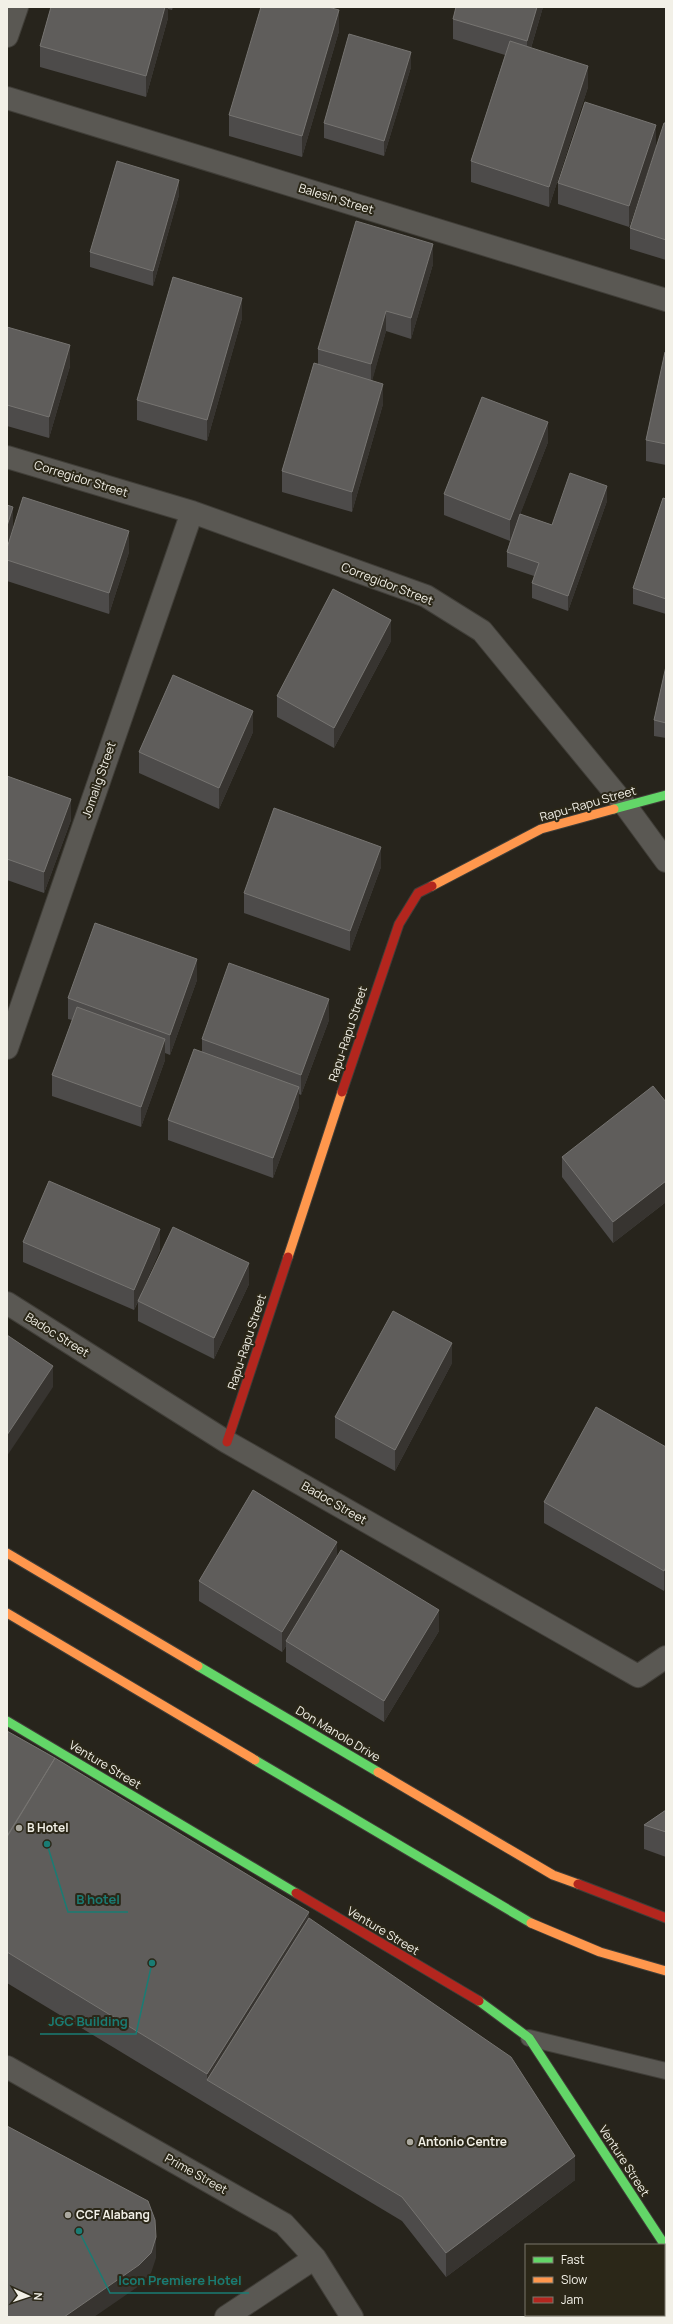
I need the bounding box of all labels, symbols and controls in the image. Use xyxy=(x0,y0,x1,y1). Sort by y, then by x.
street label: Balesin Street xyxy=(296,179,376,218)
street label: Corregidor Street xyxy=(32,456,130,501)
street label: Corregidor Street xyxy=(339,558,436,609)
street label: Jomalig Street xyxy=(77,739,120,820)
street label: Rapu-Rapu Street xyxy=(538,782,638,825)
street label: Rapu-Rapu Street xyxy=(324,984,371,1084)
street label: Rapu-Rapu Street xyxy=(223,1292,270,1392)
street label: Badoc Street xyxy=(22,1308,93,1361)
street label: Badoc Street xyxy=(299,1477,370,1528)
street label: Don Manolo Drive xyxy=(293,1702,384,1766)
street label: Venture Street xyxy=(66,1736,145,1793)
place label: B Hotel xyxy=(27,1819,69,1836)
marker: B Hotel xyxy=(14,1823,24,1833)
callout: B hotel xyxy=(68,1887,128,1912)
text: B hotel xyxy=(76,1890,120,1908)
street label: Venture Street xyxy=(344,1902,423,1959)
callout: JGC Building xyxy=(40,2009,136,2034)
text: JGC Building xyxy=(48,2012,128,2030)
street label: Venture Street xyxy=(595,2122,654,2200)
place label: Antonio Centre xyxy=(418,2133,507,2150)
marker: Antonio Centre xyxy=(405,2137,415,2147)
street label: Prime Street xyxy=(162,2149,231,2198)
place label: CCF Alabang xyxy=(76,2206,150,2223)
marker: CCF Alabang xyxy=(63,2210,73,2220)
legend xyxy=(525,2244,665,2316)
text: Fast xyxy=(561,2251,585,2268)
callout: Icon Premiere Hotel xyxy=(110,2268,249,2293)
text: Icon Premiere Hotel xyxy=(118,2271,242,2289)
text: Slow xyxy=(561,2271,587,2288)
north arrow xyxy=(8,2276,48,2316)
text: Jam xyxy=(561,2291,583,2308)
text: N xyxy=(31,2292,46,2301)

